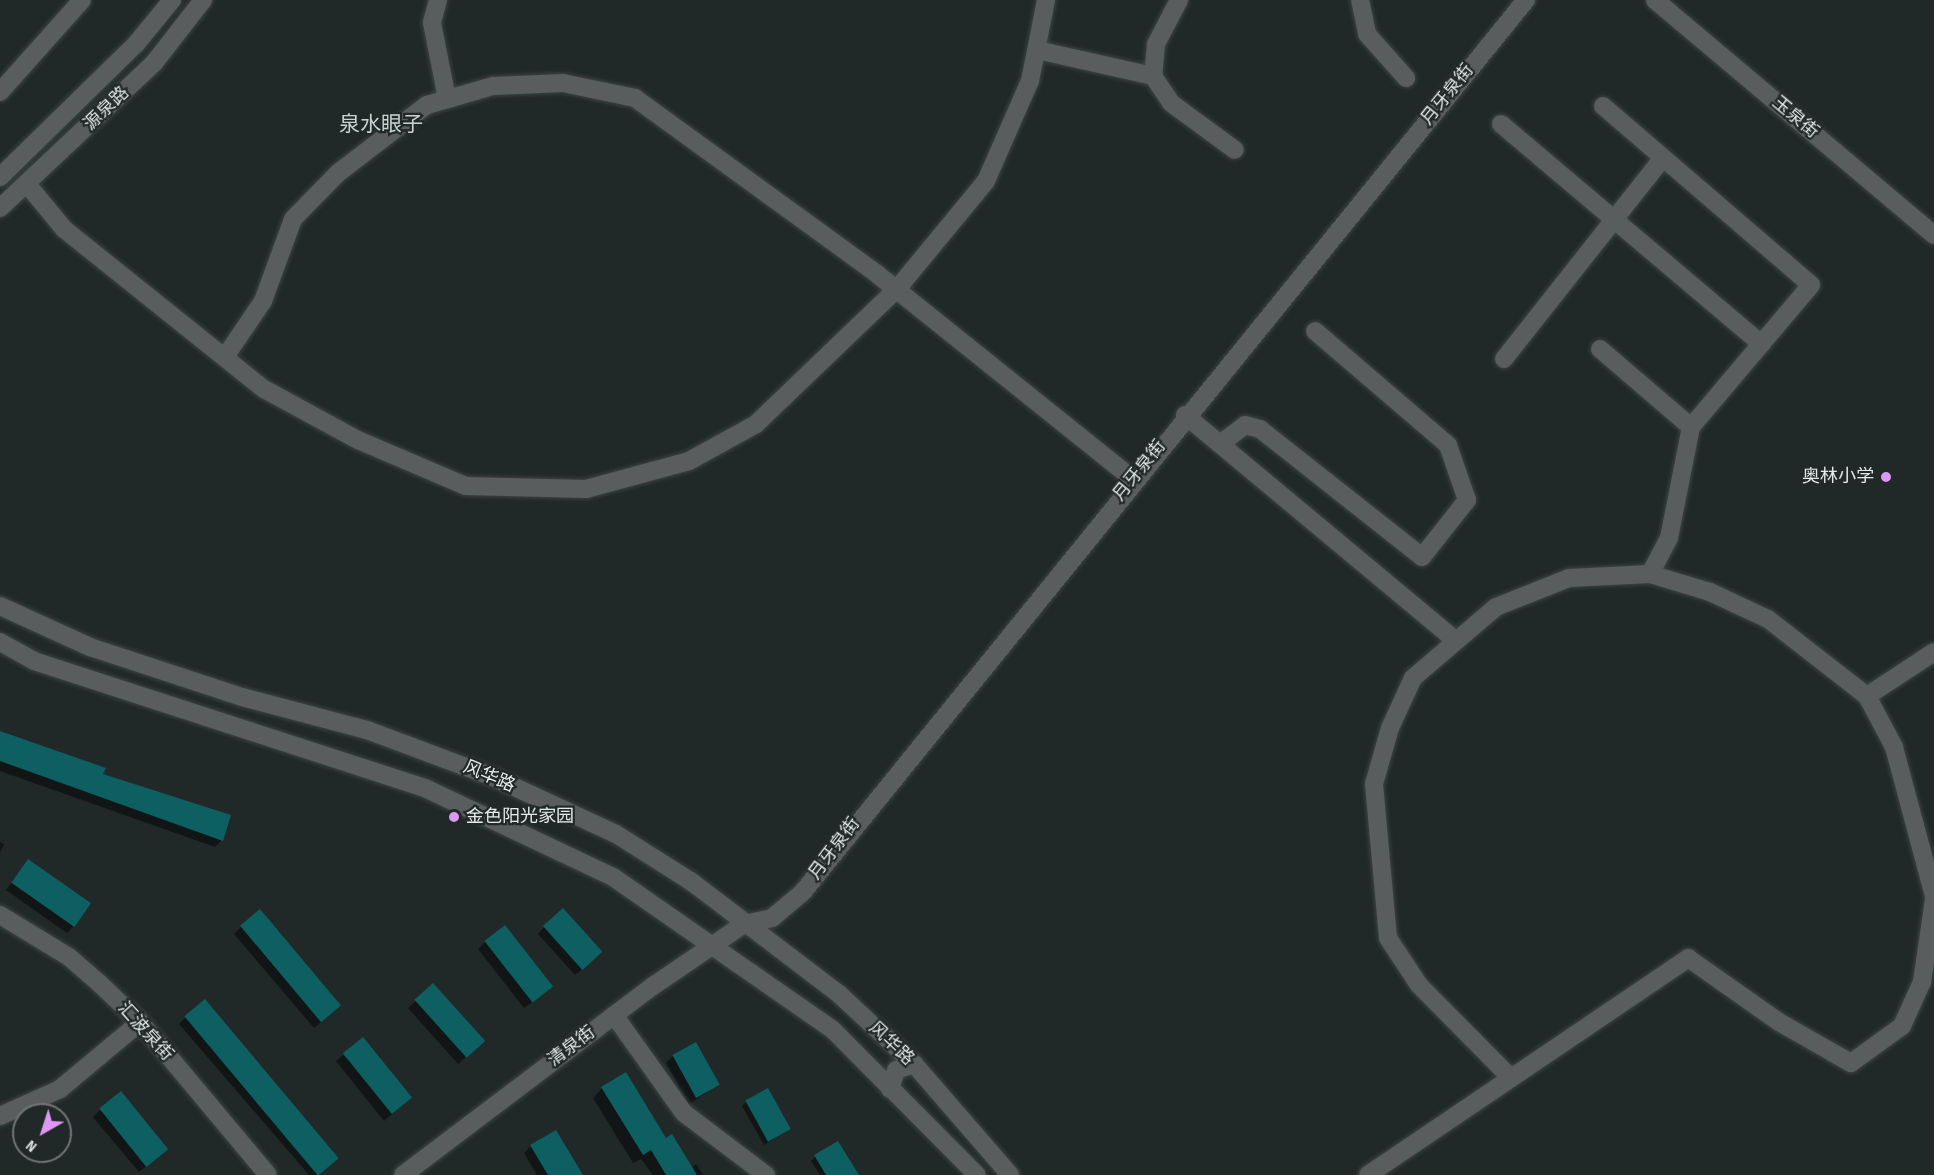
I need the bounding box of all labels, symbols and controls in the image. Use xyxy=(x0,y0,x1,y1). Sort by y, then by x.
street label: 月牙泉街 xyxy=(1417,60,1479,130)
street label: 源泉路 xyxy=(80,82,134,136)
street label: 玉泉街 xyxy=(1767,92,1823,144)
district label: 泉水眼子 xyxy=(339,112,423,138)
street label: 月牙泉街 xyxy=(1109,436,1171,506)
place label: 奥林小学 xyxy=(1802,466,1874,488)
marker: 奥林小学 xyxy=(1879,470,1893,484)
street label: 风华路 xyxy=(460,757,518,797)
place label: 金色阳光家园 xyxy=(466,806,574,828)
marker: 金色阳光家园 xyxy=(447,810,461,824)
street label: 月牙泉街 xyxy=(805,814,865,884)
street label: 汇波泉街 xyxy=(113,998,177,1066)
street label: 风华路 xyxy=(864,1018,918,1070)
street label: 清泉街 xyxy=(544,1022,600,1072)
north arrow xyxy=(12,1103,72,1163)
text: N xyxy=(22,1136,41,1156)

